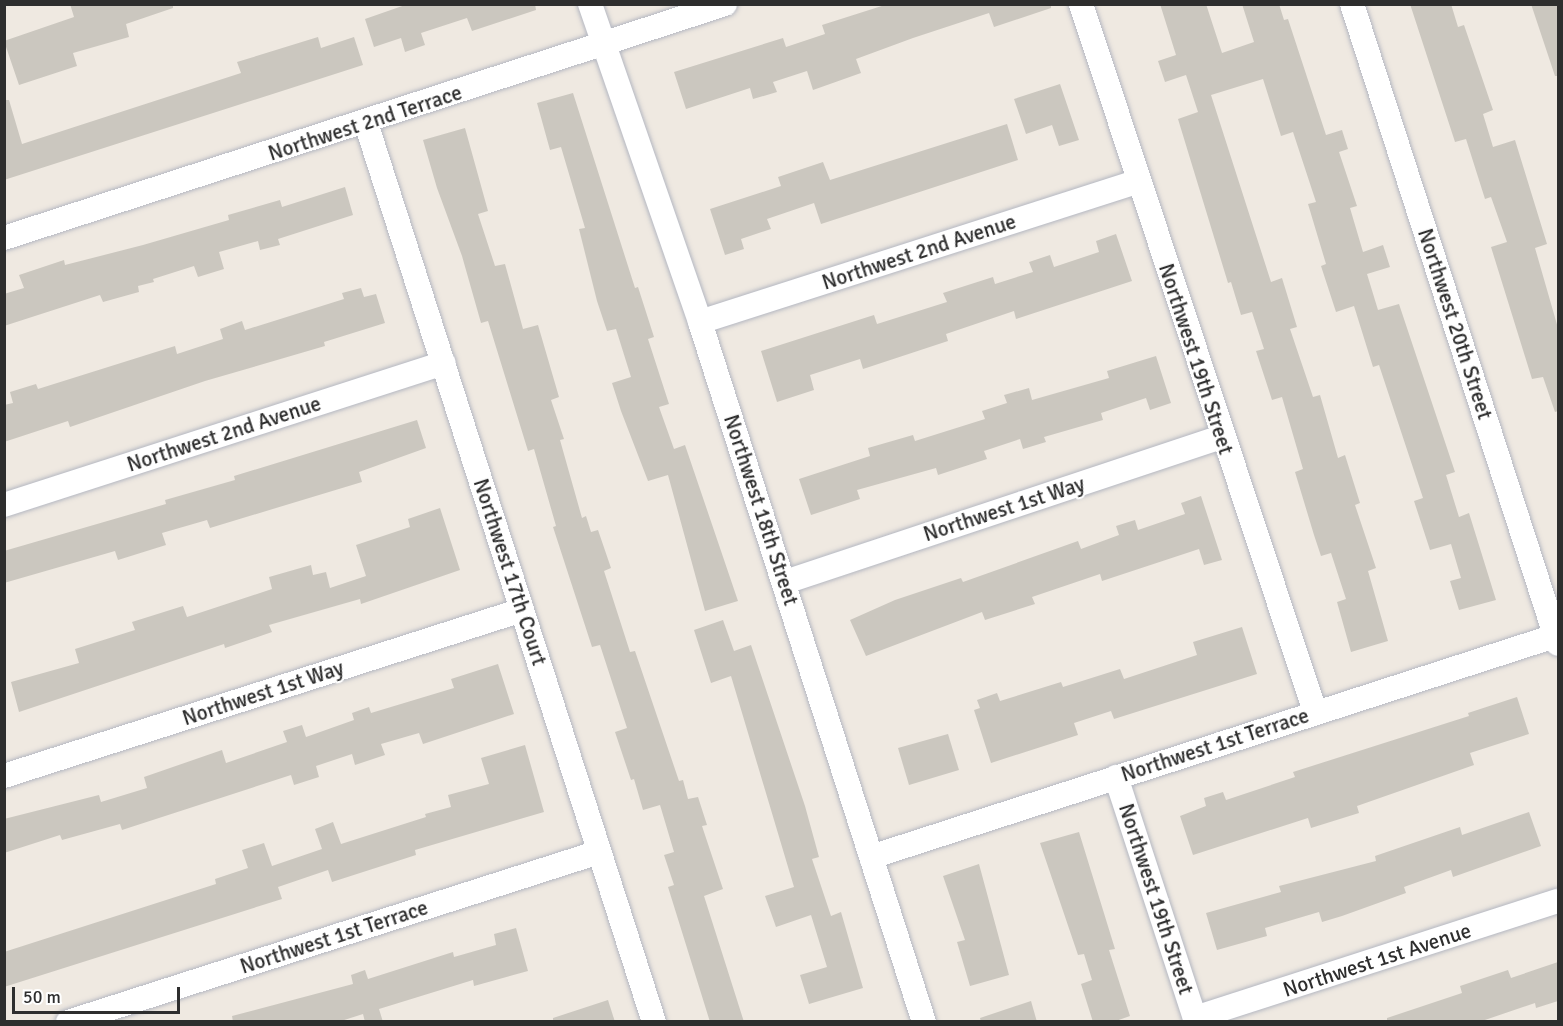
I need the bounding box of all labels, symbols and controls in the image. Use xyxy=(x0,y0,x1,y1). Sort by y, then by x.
street label: Northwest 2nd Terrace xyxy=(265,80,465,166)
street label: Northwest 2nd Avenue xyxy=(819,209,1019,295)
street label: Northwest 20th Street xyxy=(1412,225,1498,423)
street label: Northwest 19th Street xyxy=(1153,260,1239,458)
street label: Northwest 2nd Avenue xyxy=(124,391,324,477)
street label: Northwest 18th Street xyxy=(718,411,804,609)
street label: Northwest 1st Way xyxy=(920,471,1088,547)
street label: Northwest 17th Court xyxy=(468,475,552,669)
street label: Northwest 1st Way xyxy=(179,655,347,731)
street label: Northwest 1st Terrace xyxy=(1118,703,1312,787)
street label: Northwest 19th Street xyxy=(1113,800,1199,998)
street label: Northwest 1st Terrace xyxy=(237,895,431,979)
street label: Northwest 1st Avenue xyxy=(1280,918,1474,1002)
scale bar xyxy=(15,975,183,1013)
text: 50 m xyxy=(23,986,61,1008)

